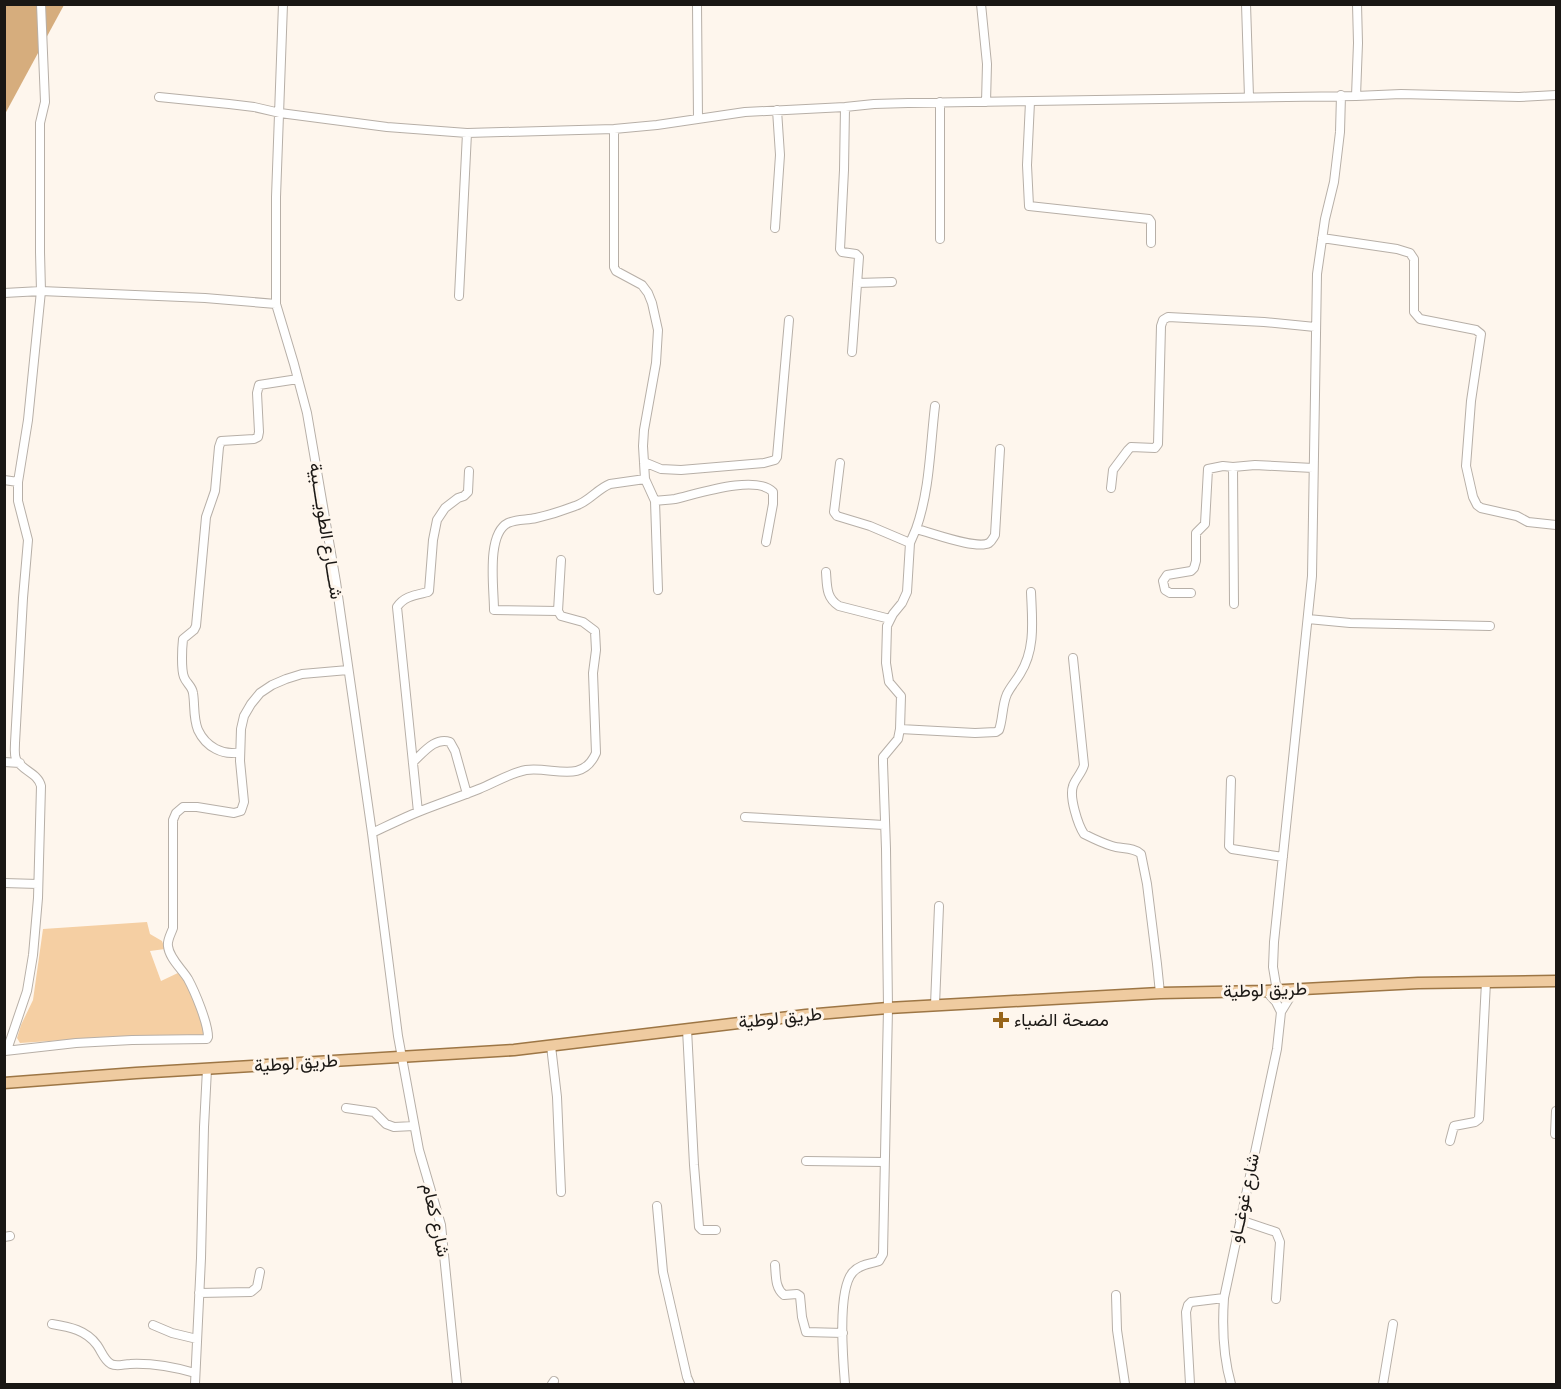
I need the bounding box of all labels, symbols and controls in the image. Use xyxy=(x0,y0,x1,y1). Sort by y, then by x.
street label: شــــارع الطويــــبية xyxy=(303,461,349,601)
street label: طريق لوطية xyxy=(1223,977,1307,1002)
street label: طريق لوطية xyxy=(737,1002,823,1033)
place label: مصحة الضياء xyxy=(1014,1008,1109,1031)
marker: مصحة الضياء xyxy=(992,1011,1010,1029)
street label: طريق لوطية xyxy=(253,1048,339,1077)
street label: شارع غوغــاو xyxy=(1223,1151,1265,1245)
street label: شارع كعام xyxy=(416,1181,456,1259)

